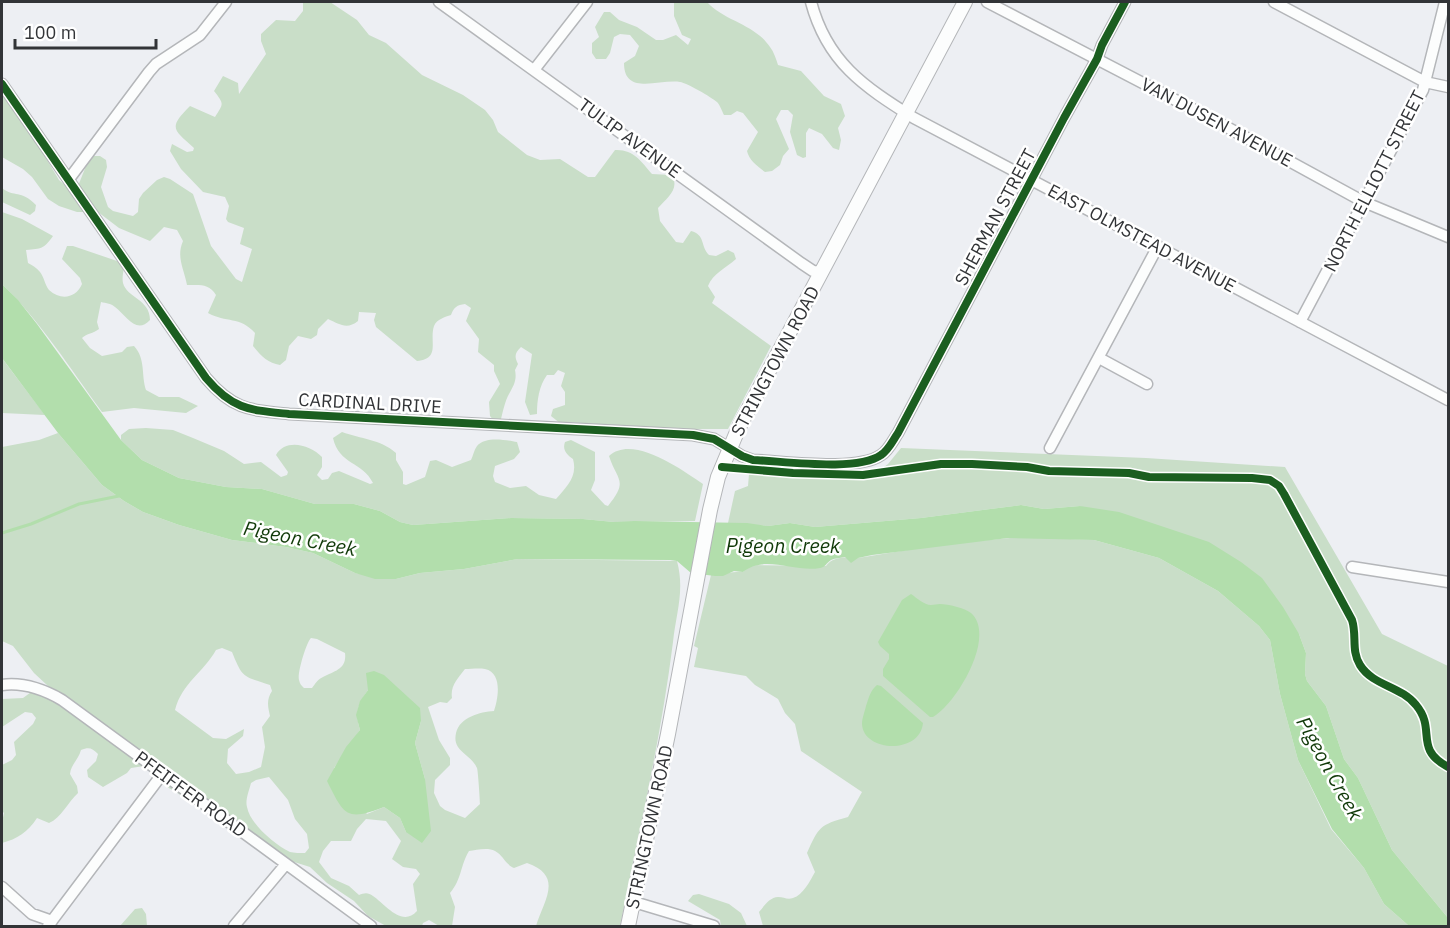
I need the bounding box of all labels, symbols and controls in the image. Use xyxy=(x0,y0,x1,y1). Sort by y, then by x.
scale bar xyxy=(15,12,156,50)
text: 100 m xyxy=(24,21,76,44)
street label: VAN DUSEN AVENUE xyxy=(1137,72,1297,172)
street label: NORTH ELLIOTT STREET xyxy=(1318,86,1430,276)
street label: TULIP AVENUE xyxy=(574,93,686,183)
street label: SHERMAN STREET xyxy=(949,145,1041,289)
street label: EAST OLMSTEAD AVENUE xyxy=(1044,179,1240,297)
street label: STRINGTOWN ROAD xyxy=(726,282,824,440)
street label: CARDINAL DRIVE xyxy=(298,388,442,418)
water label: Pigeon Creek xyxy=(241,514,359,562)
water label: Pigeon Creek xyxy=(726,532,841,559)
water label: Pigeon Creek xyxy=(1290,711,1370,825)
street label: STRINGTOWN ROAD xyxy=(620,743,678,911)
street label: PFEIFFER ROAD xyxy=(131,746,251,842)

